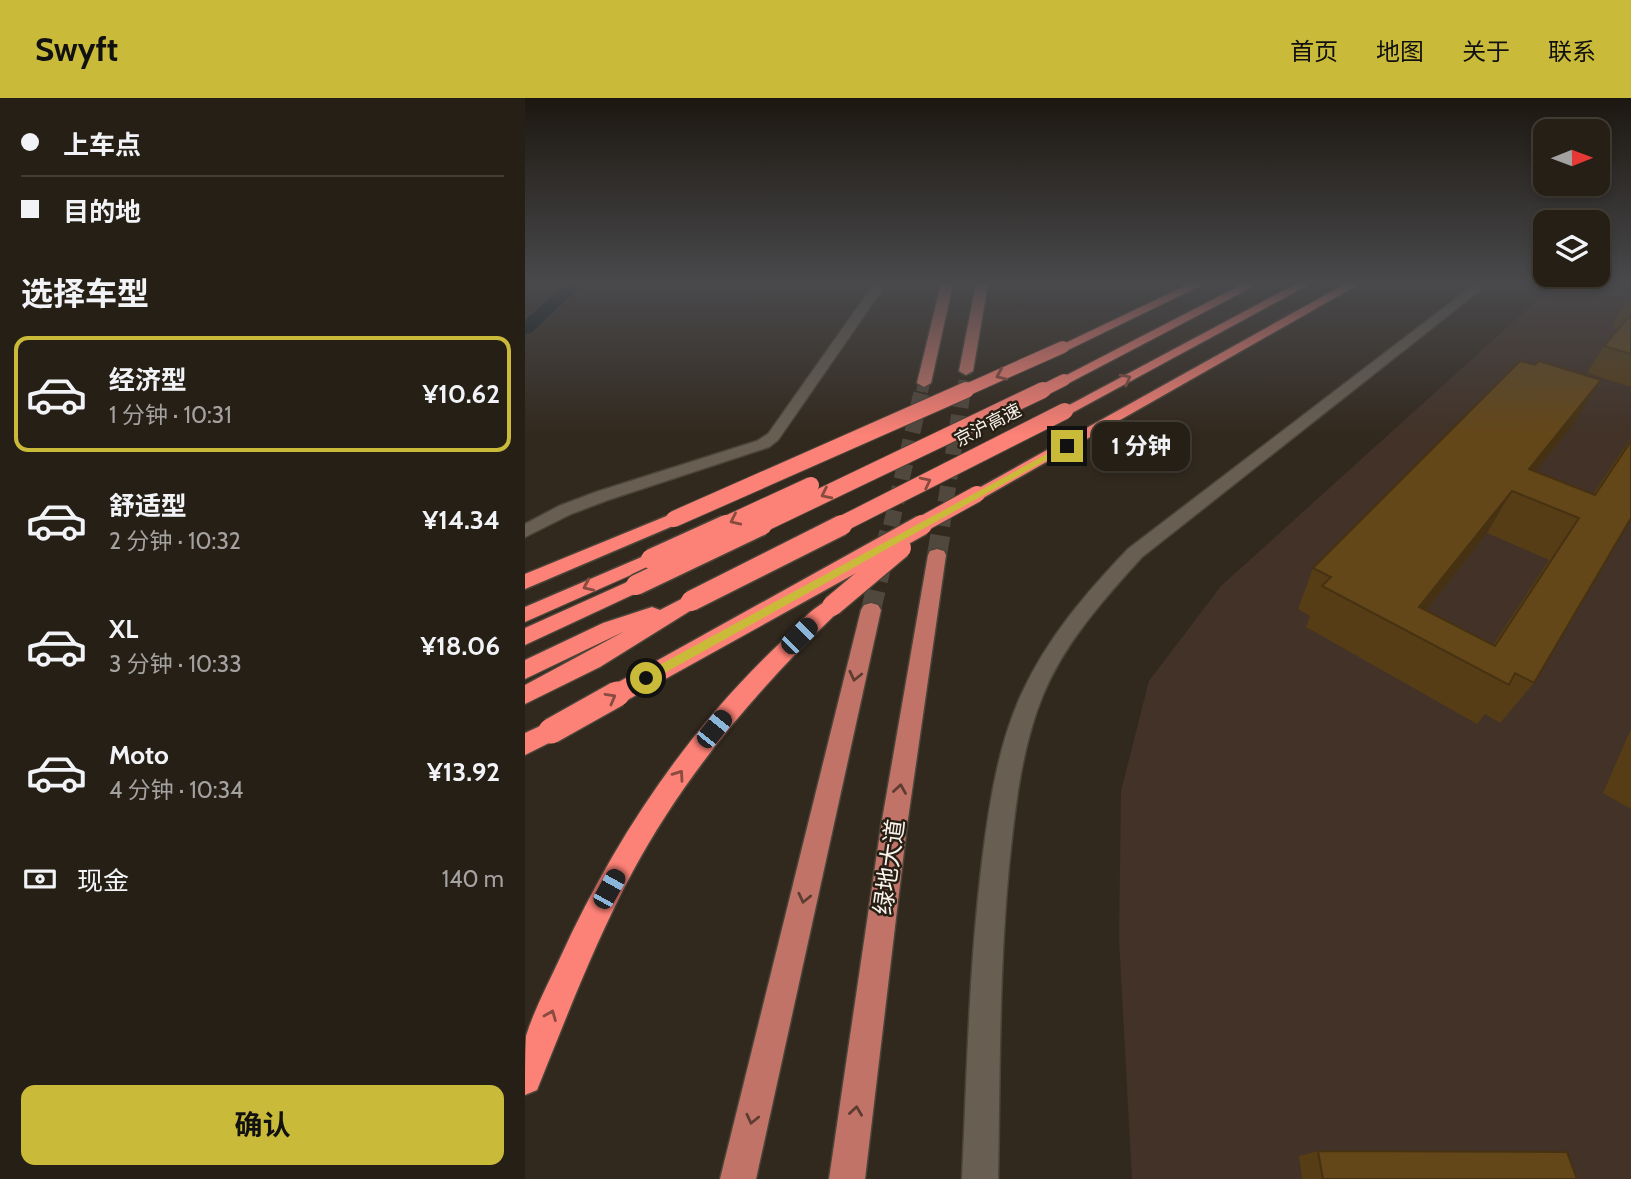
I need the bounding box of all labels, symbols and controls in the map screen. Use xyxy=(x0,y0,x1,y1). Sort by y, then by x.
text: Swyft xyxy=(35,29,118,69)
text: 首页 xyxy=(1290,37,1338,66)
text: 地图 xyxy=(1376,37,1424,66)
text: 关于 xyxy=(1462,37,1510,66)
text: 联系 xyxy=(1548,37,1596,66)
north arrow xyxy=(1533,119,1610,196)
map controls xyxy=(1533,119,1610,287)
text: 上车点 xyxy=(63,129,141,161)
text: 目的地 xyxy=(63,196,141,228)
button: layers xyxy=(1533,210,1610,287)
text: 选择车型 xyxy=(21,274,149,313)
icon: car xyxy=(25,363,88,426)
text: 经济型 xyxy=(109,364,187,396)
one-way arrow xyxy=(996,367,1008,381)
one-way arrow xyxy=(1118,374,1131,387)
text: ¥10.62 xyxy=(422,378,500,410)
street label: 京沪高速 xyxy=(951,399,1025,451)
text: 1 分钟 · 10:31 xyxy=(109,401,232,429)
callout: 1 分钟 xyxy=(1091,422,1189,470)
route end xyxy=(1051,430,1083,462)
text: 1 分钟 xyxy=(1111,432,1171,460)
one-way arrow xyxy=(919,476,932,490)
one-way arrow xyxy=(821,486,833,500)
icon: car xyxy=(25,489,88,552)
text: 舒适型 xyxy=(109,490,187,522)
text: ¥14.34 xyxy=(423,504,500,536)
one-way arrow xyxy=(730,512,742,526)
text: 2 分钟 · 10:32 xyxy=(109,527,241,555)
one-way arrow xyxy=(583,578,596,592)
text: XL xyxy=(109,613,138,645)
car xyxy=(777,614,822,658)
icon: car xyxy=(25,615,88,678)
text: ¥18.06 xyxy=(420,630,500,662)
text: 3 分钟 · 10:33 xyxy=(109,650,242,678)
route start xyxy=(630,662,662,694)
one-way arrow xyxy=(849,670,864,682)
one-way arrow xyxy=(603,692,616,706)
car xyxy=(693,706,736,752)
text: Moto xyxy=(109,739,169,771)
icon: car xyxy=(25,741,88,804)
text: ¥13.92 xyxy=(427,756,500,788)
one-way arrow xyxy=(671,770,683,783)
text: 4 分钟 · 10:34 xyxy=(109,776,243,804)
one-way arrow xyxy=(892,783,907,795)
street label: 绿地大道 xyxy=(868,817,910,917)
icon: cash xyxy=(21,860,59,898)
text: 现金 xyxy=(77,865,129,897)
text: 140 m xyxy=(442,865,504,893)
car xyxy=(590,866,629,912)
one-way arrow xyxy=(798,892,812,904)
one-way arrow xyxy=(542,1009,556,1021)
button: 确认 xyxy=(21,1085,504,1165)
one-way arrow xyxy=(848,1106,863,1117)
one-way arrow xyxy=(746,1113,761,1125)

